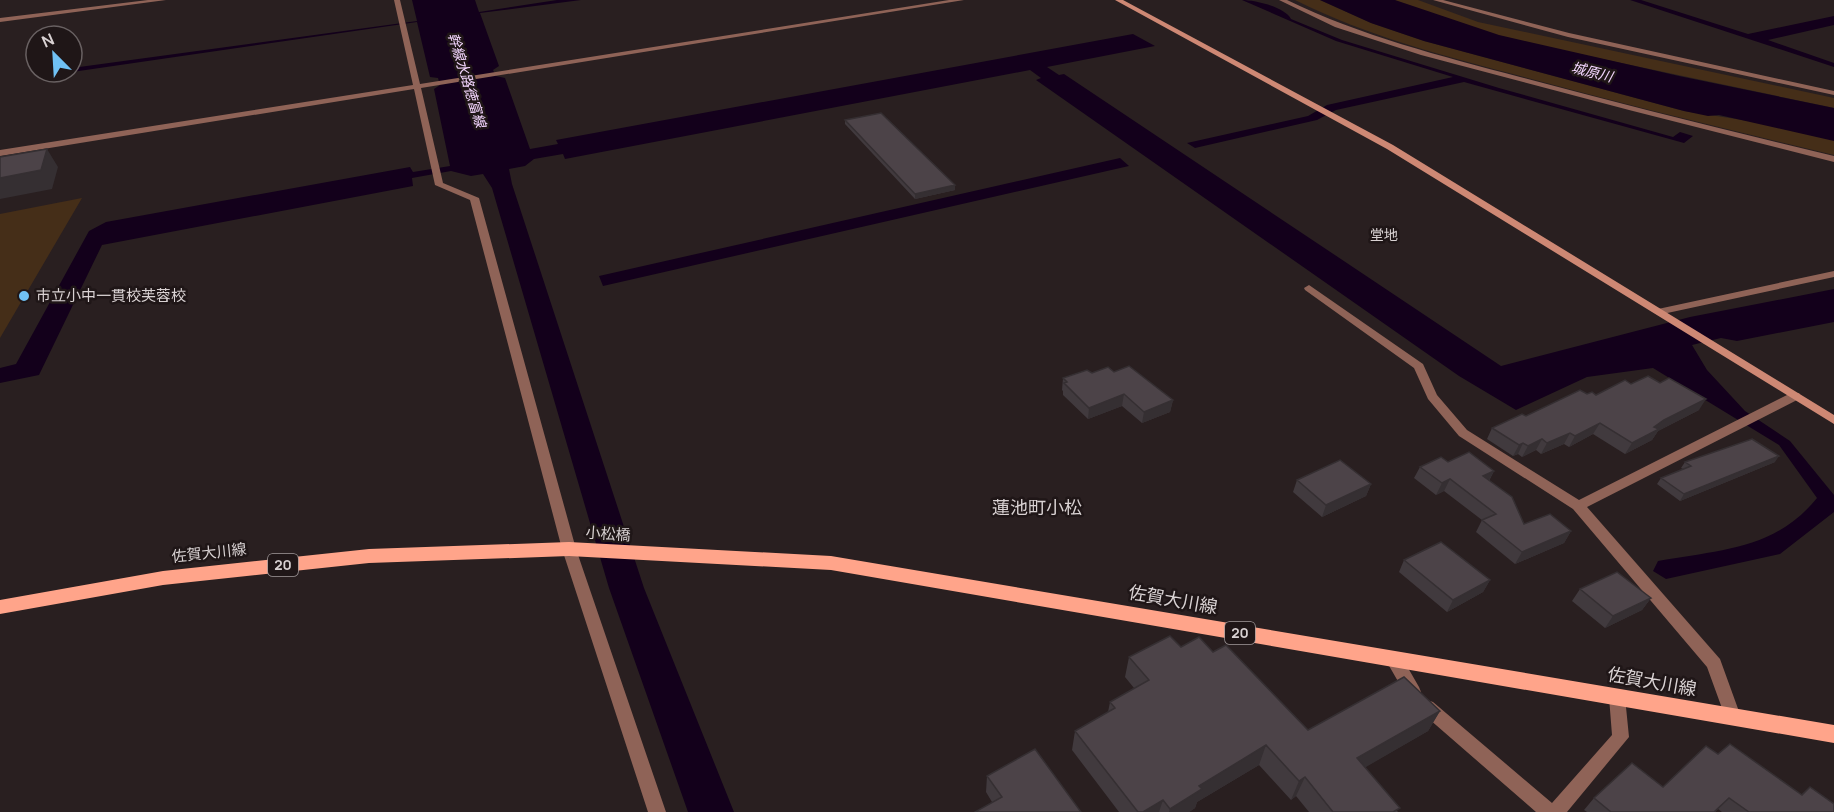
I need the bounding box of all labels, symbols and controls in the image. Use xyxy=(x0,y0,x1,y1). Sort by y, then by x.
north arrow xyxy=(24,24,84,84)
text: N xyxy=(38,28,58,53)
water label: 幹線水路徳富線 xyxy=(444,30,491,131)
water label: 城原川 xyxy=(1569,57,1617,86)
district label: 堂地 xyxy=(1370,225,1398,244)
place label: 市立小中一貫校芙蓉校 xyxy=(36,285,186,306)
marker: 市立小中一貫校芙蓉校 xyxy=(17,289,31,303)
district label: 蓮池町小松 xyxy=(992,495,1082,519)
street label: 小松橋 xyxy=(585,521,631,546)
street label: 佐賀大川線 xyxy=(171,538,247,567)
road number: 20 xyxy=(268,554,298,576)
street label: 佐賀大川線 xyxy=(1127,579,1220,619)
road number: 20 xyxy=(1225,622,1255,644)
street label: 佐賀大川線 xyxy=(1606,661,1699,701)

